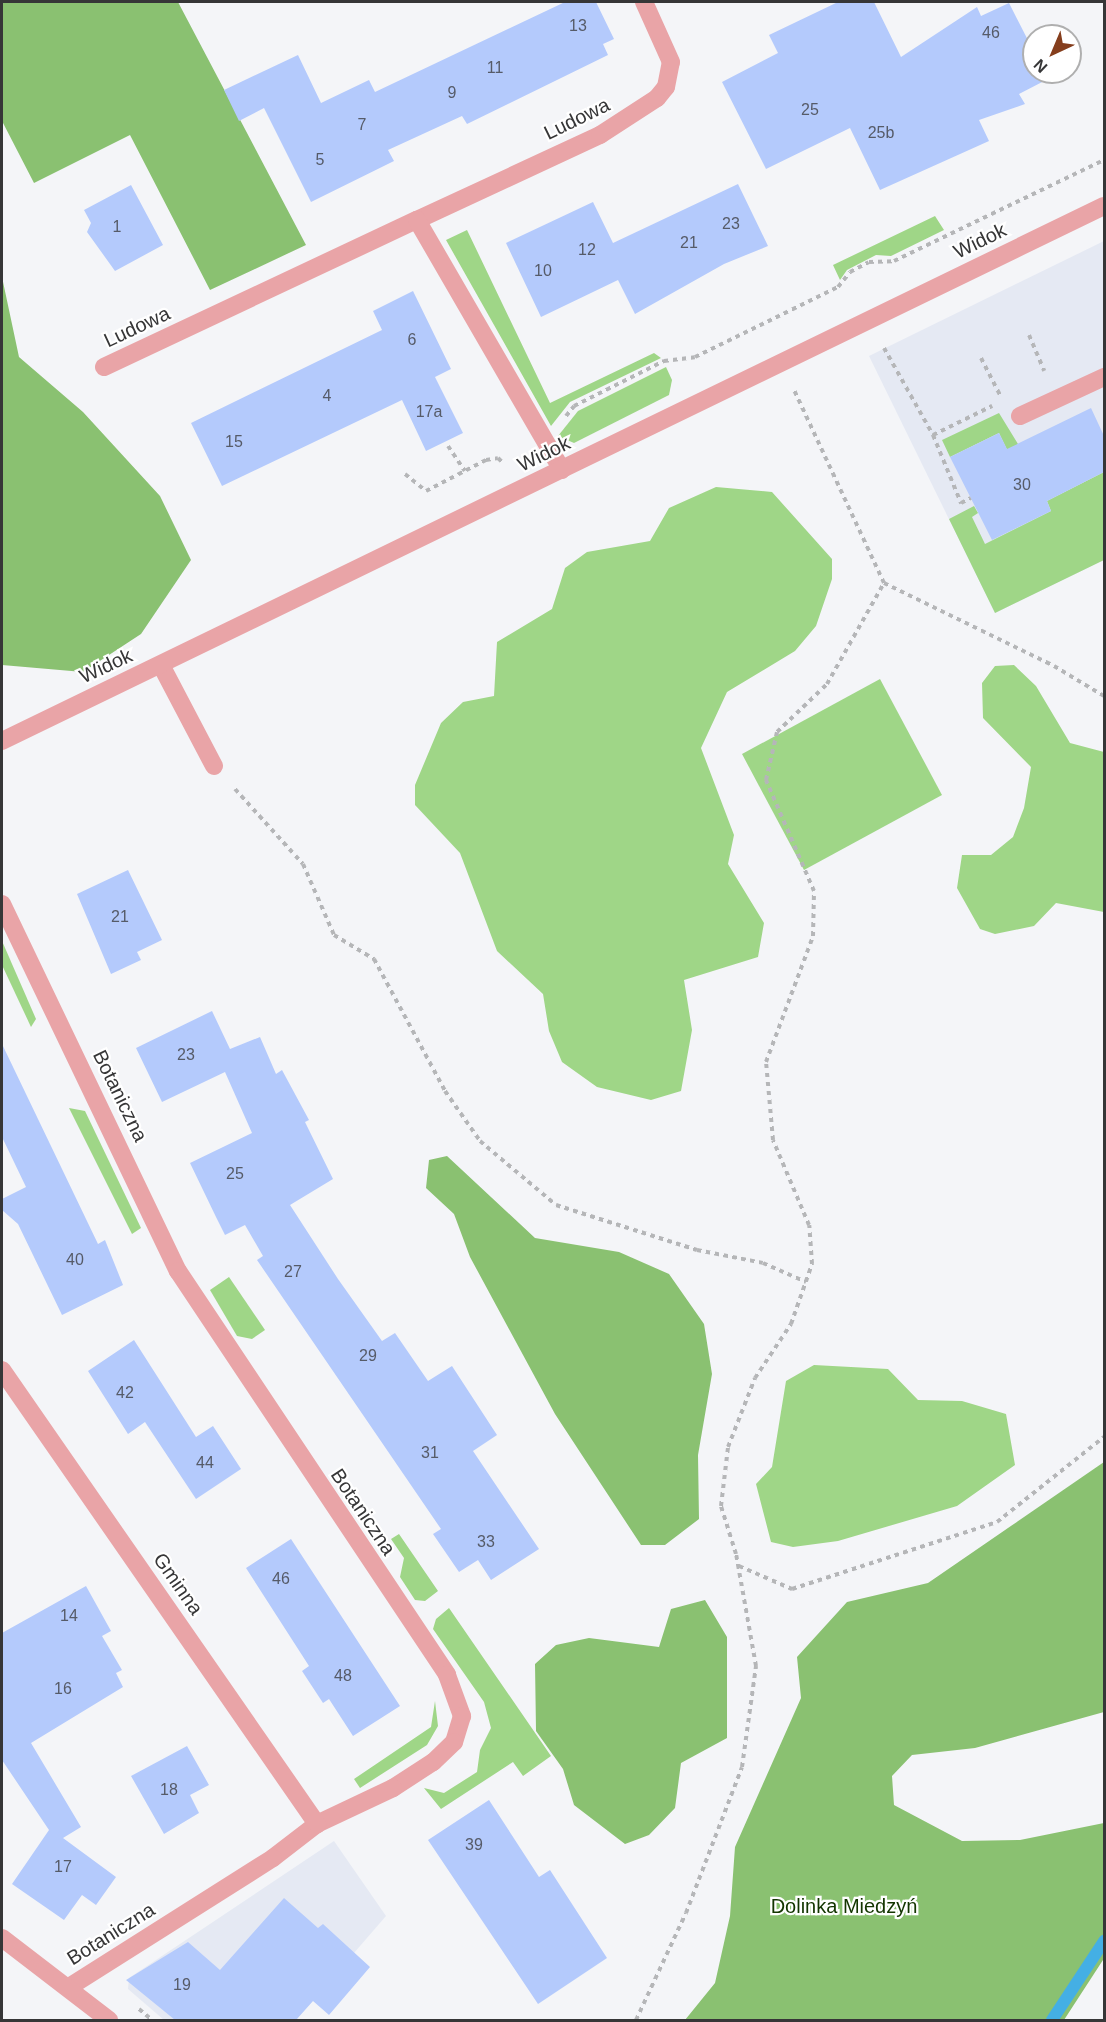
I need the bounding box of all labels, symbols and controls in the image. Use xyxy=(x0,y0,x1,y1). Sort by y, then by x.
house number: 13 xyxy=(569,16,587,36)
house number: 46 xyxy=(982,23,1000,43)
north arrow xyxy=(1022,24,1082,84)
text: N xyxy=(1030,56,1051,76)
house number: 11 xyxy=(487,58,503,78)
house number: 9 xyxy=(448,83,456,103)
street label: Ludowa xyxy=(540,93,614,145)
house number: 25 xyxy=(801,100,819,120)
house number: 7 xyxy=(358,115,366,135)
house number: 25b xyxy=(868,123,894,143)
house number: 5 xyxy=(316,150,324,170)
house number: 23 xyxy=(722,214,740,234)
house number: 1 xyxy=(113,217,121,237)
street label: Widok xyxy=(950,218,1010,264)
house number: 21 xyxy=(680,233,698,253)
house number: 12 xyxy=(578,240,596,260)
house number: 10 xyxy=(534,261,552,281)
street label: Ludowa xyxy=(100,301,174,353)
house number: 6 xyxy=(408,330,416,350)
house number: 4 xyxy=(323,386,331,406)
house number: 17a xyxy=(416,402,442,422)
street label: Widok xyxy=(514,431,574,477)
house number: 15 xyxy=(225,432,243,452)
house number: 30 xyxy=(1013,475,1031,495)
street label: Widok xyxy=(76,643,136,689)
house number: 21 xyxy=(111,907,129,927)
house number: 23 xyxy=(177,1045,195,1065)
street label: Botaniczna xyxy=(88,1046,152,1146)
house number: 25 xyxy=(226,1164,244,1184)
house number: 40 xyxy=(66,1250,84,1270)
house number: 27 xyxy=(284,1262,302,1282)
house number: 29 xyxy=(359,1346,377,1366)
house number: 42 xyxy=(116,1383,134,1403)
house number: 31 xyxy=(421,1443,439,1463)
house number: 44 xyxy=(196,1453,214,1473)
street label: Botaniczna xyxy=(325,1464,401,1560)
house number: 33 xyxy=(477,1532,495,1552)
street label: Gminna xyxy=(148,1548,208,1620)
house number: 46 xyxy=(272,1569,290,1589)
house number: 14 xyxy=(60,1606,78,1626)
house number: 48 xyxy=(334,1666,352,1686)
house number: 16 xyxy=(54,1679,72,1699)
house number: 18 xyxy=(160,1780,178,1800)
house number: 39 xyxy=(465,1835,483,1855)
house number: 17 xyxy=(54,1857,72,1877)
park label: Dolinka Miedzyń xyxy=(771,1894,917,1918)
street label: Botaniczna xyxy=(63,1898,159,1970)
house number: 19 xyxy=(173,1975,191,1995)

